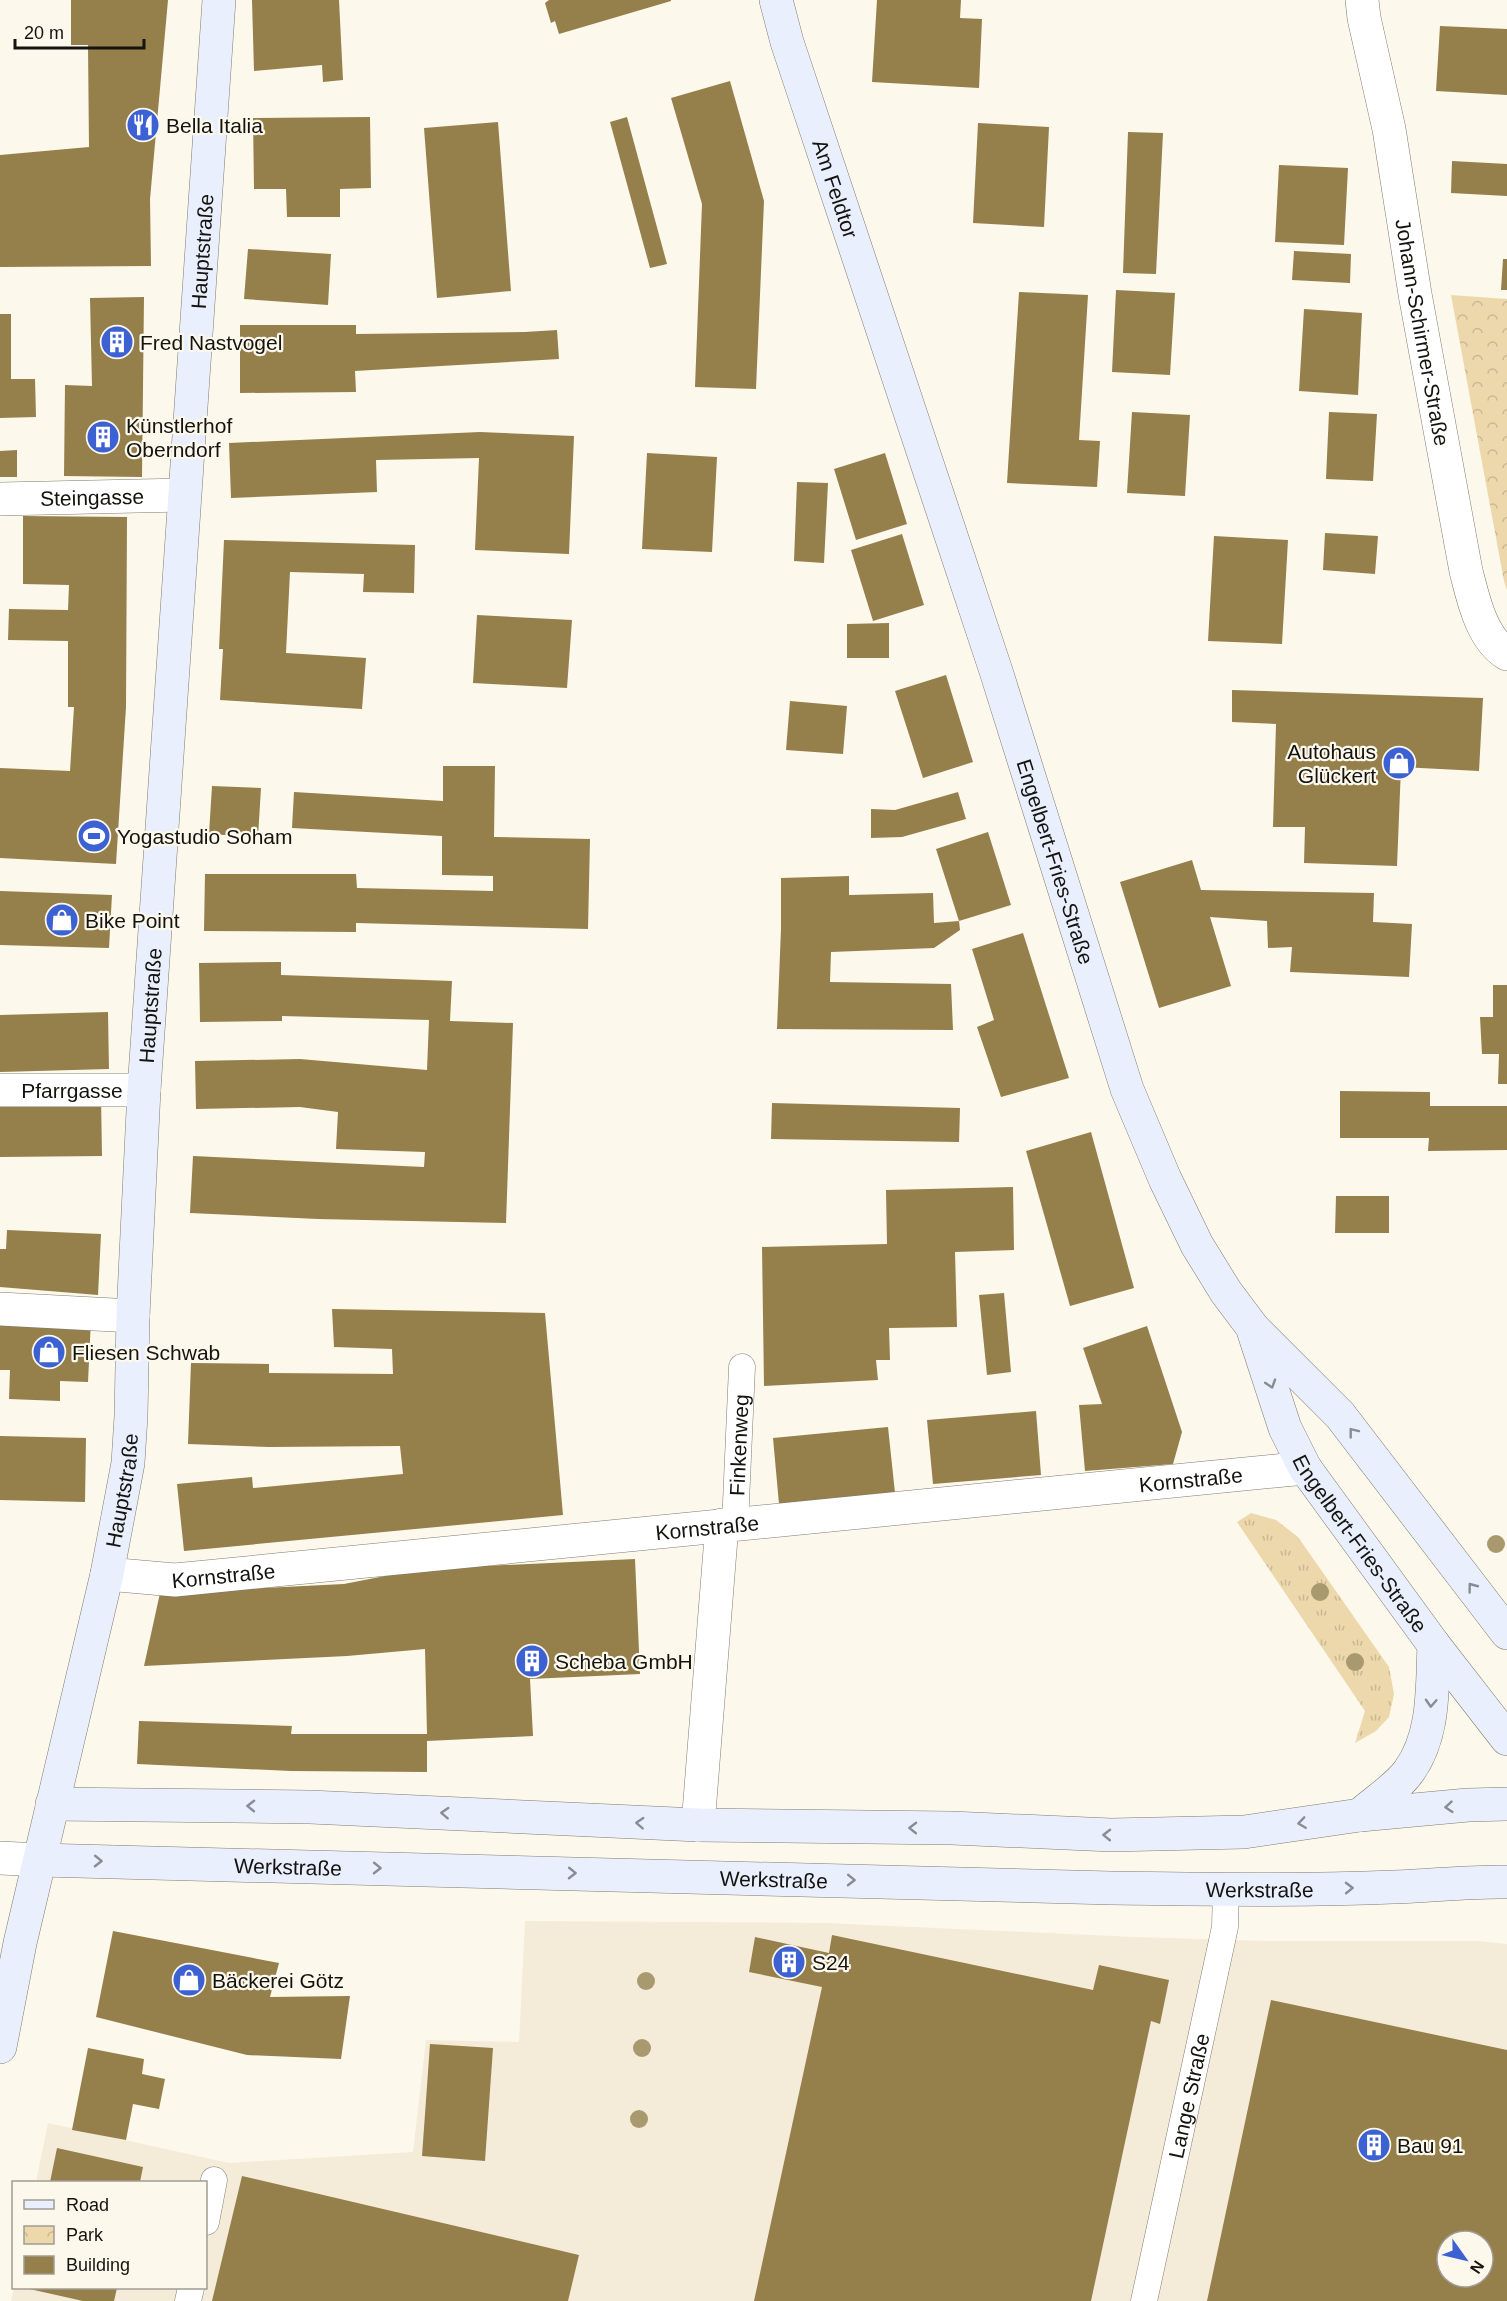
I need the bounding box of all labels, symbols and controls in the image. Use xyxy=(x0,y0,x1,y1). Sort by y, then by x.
scale bar xyxy=(15,12,144,50)
text: 20 m xyxy=(24,23,64,43)
restaurant icon: Bella Italia xyxy=(125,107,161,143)
place label: Bella Italia xyxy=(166,114,263,137)
street label: Am Feldtor xyxy=(809,136,863,241)
street label: Hauptstraße xyxy=(186,193,217,310)
street label: Johann-Schirmer-Straße xyxy=(1392,217,1454,448)
building icon: Fred Nastvogel xyxy=(99,324,135,360)
place label: Fred Nastvogel xyxy=(140,331,282,354)
place label: Künstlerhof Oberndorf xyxy=(126,414,232,461)
building icon: Künstlerhof Oberndorf xyxy=(85,419,121,455)
street label: Steingasse xyxy=(40,484,144,510)
place label: Autohaus Glückert xyxy=(1287,740,1376,787)
shop icon: Autohaus Glückert xyxy=(1381,745,1417,781)
street label: Engelbert-Fries-Straße xyxy=(1013,756,1099,967)
sports icon: Yogastudio Soham xyxy=(76,818,112,854)
place label: Yogastudio Soham xyxy=(117,825,293,848)
shop icon: Bike Point xyxy=(44,902,80,938)
place label: Bike Point xyxy=(85,909,180,932)
street label: Hauptstraße xyxy=(134,947,165,1064)
street label: Pfarrgasse xyxy=(21,1079,123,1102)
shop icon: Fliesen Schwab xyxy=(31,1334,67,1370)
place label: Fliesen Schwab xyxy=(72,1341,220,1364)
one-way arrow xyxy=(1263,1378,1276,1389)
street label: Finkenweg xyxy=(725,1394,752,1496)
one-way arrow xyxy=(1349,1428,1360,1439)
street label: Hauptstraße xyxy=(101,1433,141,1549)
street label: Engelbert-Fries-Straße xyxy=(1289,1451,1432,1637)
street label: Kornstraße xyxy=(1138,1463,1244,1496)
street label: Kornstraße xyxy=(654,1511,760,1544)
street label: Kornstraße xyxy=(171,1559,276,1592)
one-way arrow xyxy=(1468,1582,1479,1593)
building icon: Scheba GmbH xyxy=(514,1643,550,1679)
place label: Scheba GmbH xyxy=(555,1650,693,1673)
one-way arrow xyxy=(1424,1699,1437,1708)
one-way arrow xyxy=(247,1800,256,1812)
one-way arrow xyxy=(1444,1800,1453,1813)
one-way arrow xyxy=(440,1807,449,1820)
one-way arrow xyxy=(635,1816,644,1829)
one-way arrow xyxy=(1297,1817,1306,1829)
one-way arrow xyxy=(908,1822,917,1834)
one-way arrow xyxy=(1103,1828,1112,1841)
street label: Werkstraße xyxy=(234,1854,342,1879)
one-way arrow xyxy=(94,1855,103,1867)
one-way arrow xyxy=(373,1862,382,1874)
street label: Werkstraße xyxy=(719,1866,828,1892)
one-way arrow xyxy=(568,1867,577,1879)
one-way arrow xyxy=(846,1874,855,1886)
street label: Werkstraße xyxy=(1205,1878,1314,1901)
one-way arrow xyxy=(1344,1882,1353,1894)
building icon: S24 xyxy=(771,1944,807,1980)
place label: S24 xyxy=(812,1951,850,1974)
shop icon: Bäckerei Götz xyxy=(171,1962,207,1998)
place label: Bäckerei Götz xyxy=(212,1969,344,1992)
street label: Lange Straße xyxy=(1164,2031,1213,2160)
building icon: Bau 91 xyxy=(1356,2127,1392,2163)
place label: Bau 91 xyxy=(1397,2134,1464,2157)
legend xyxy=(12,2181,207,2289)
text: Road xyxy=(66,2195,109,2215)
text: Park xyxy=(66,2225,104,2245)
north arrow xyxy=(1435,2229,1495,2289)
text: Building xyxy=(66,2255,130,2275)
text: N xyxy=(1467,2258,1487,2277)

